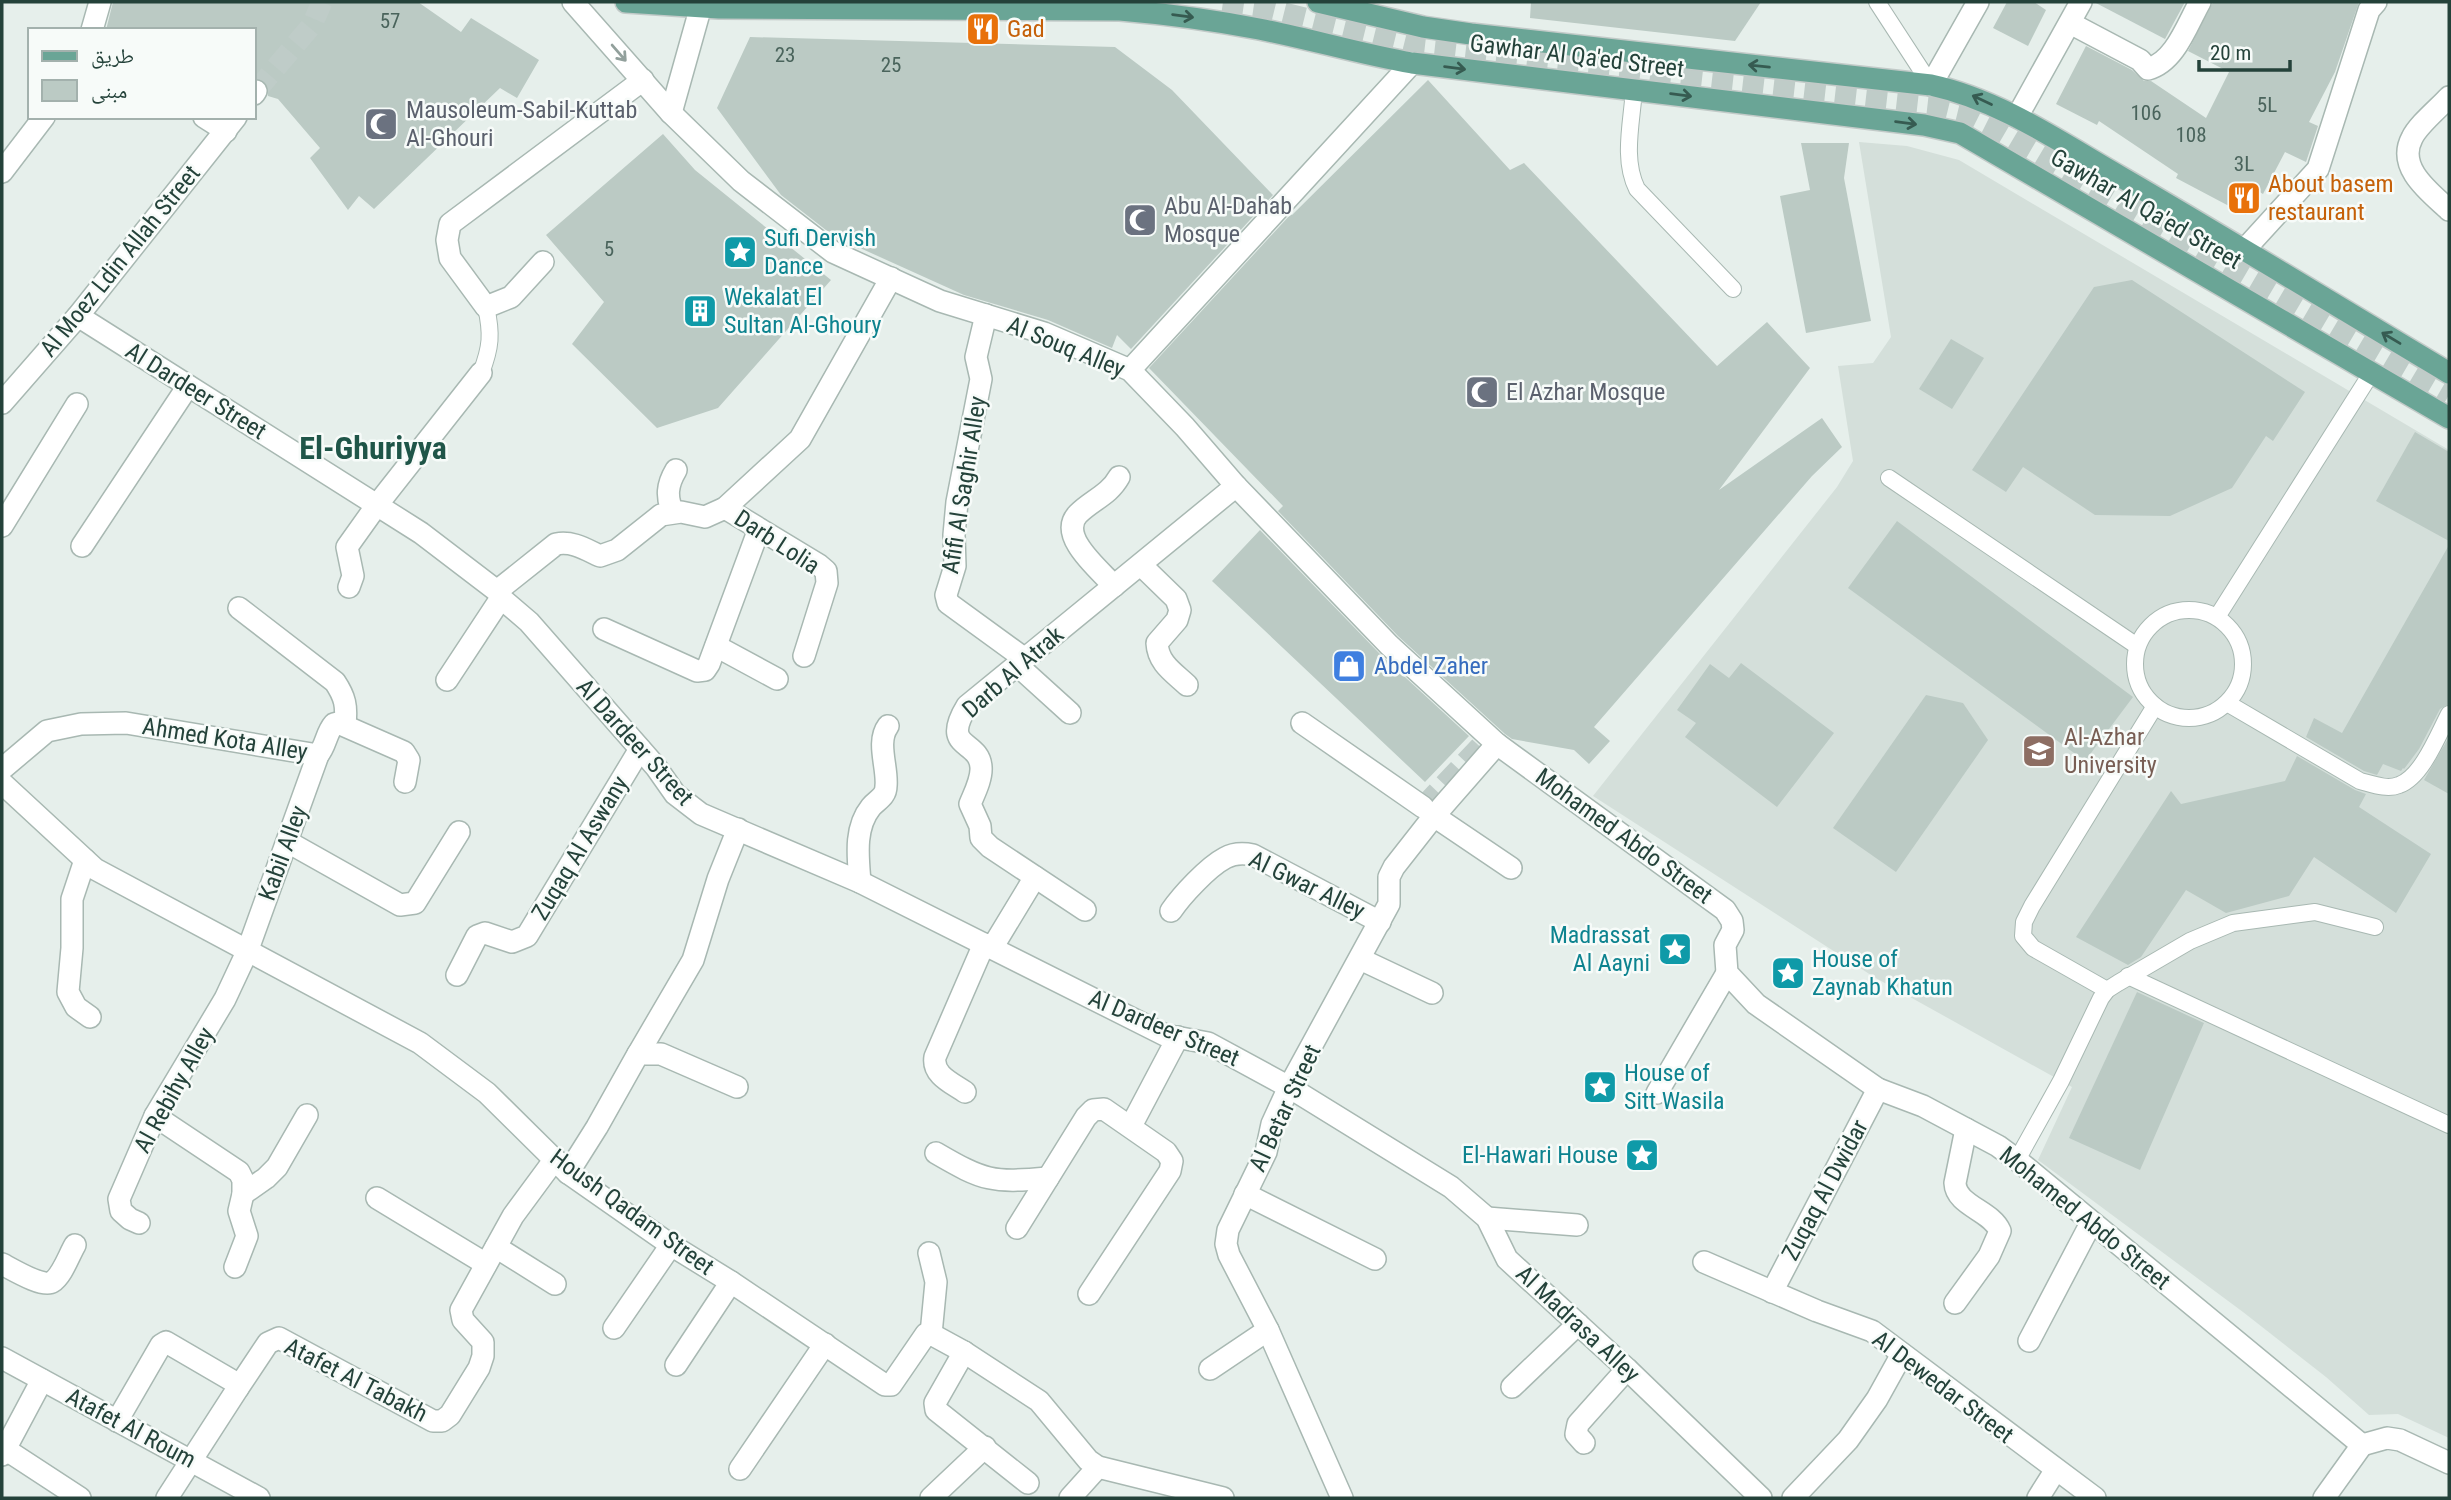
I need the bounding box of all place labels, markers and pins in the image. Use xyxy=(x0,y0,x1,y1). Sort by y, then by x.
restaurant icon: Gad xyxy=(964,10,1002,48)
place label: Gad xyxy=(1007,15,1045,43)
place label: Mausoleum-Sabil-Kuttab Al-Ghouri xyxy=(406,96,637,152)
mosque icon: Mausoleum-Sabil-Kuttab Al-Ghouri xyxy=(362,105,400,143)
place label: About basem restaurant xyxy=(2268,170,2394,226)
restaurant icon: About basem restaurant xyxy=(2225,179,2263,217)
place label: Abu Al-Dahab Mosque xyxy=(1164,192,1292,248)
mosque icon: Abu Al-Dahab Mosque xyxy=(1121,201,1159,239)
place label: Sufi Dervish Dance xyxy=(764,224,876,280)
place icon: Sufi Dervish Dance xyxy=(721,233,759,271)
place label: Wekalat El Sultan Al-Ghoury xyxy=(724,283,882,339)
building icon: Wekalat El Sultan Al-Ghoury xyxy=(681,292,719,330)
mosque icon: El Azhar Mosque xyxy=(1463,373,1501,411)
place label: El Azhar Mosque xyxy=(1506,378,1665,406)
shop icon: Abdel Zaher xyxy=(1330,647,1368,685)
place label: Abdel Zaher xyxy=(1374,652,1488,680)
place label: Al-Azhar University xyxy=(2064,723,2157,779)
school or university icon: Al-Azhar University xyxy=(2020,732,2058,770)
place label: Madrassat Al Aayni xyxy=(1550,921,1650,977)
place icon: Madrassat Al Aayni xyxy=(1656,930,1694,968)
place label: House of Zaynab Khatun xyxy=(1812,945,1953,1001)
place icon: House of Zaynab Khatun xyxy=(1769,954,1807,992)
place label: House of Sitt Wasila xyxy=(1624,1059,1725,1115)
place icon: House of Sitt Wasila xyxy=(1581,1068,1619,1106)
place icon: El-Hawari House xyxy=(1623,1136,1661,1174)
place label: El-Hawari House xyxy=(1462,1141,1618,1169)

